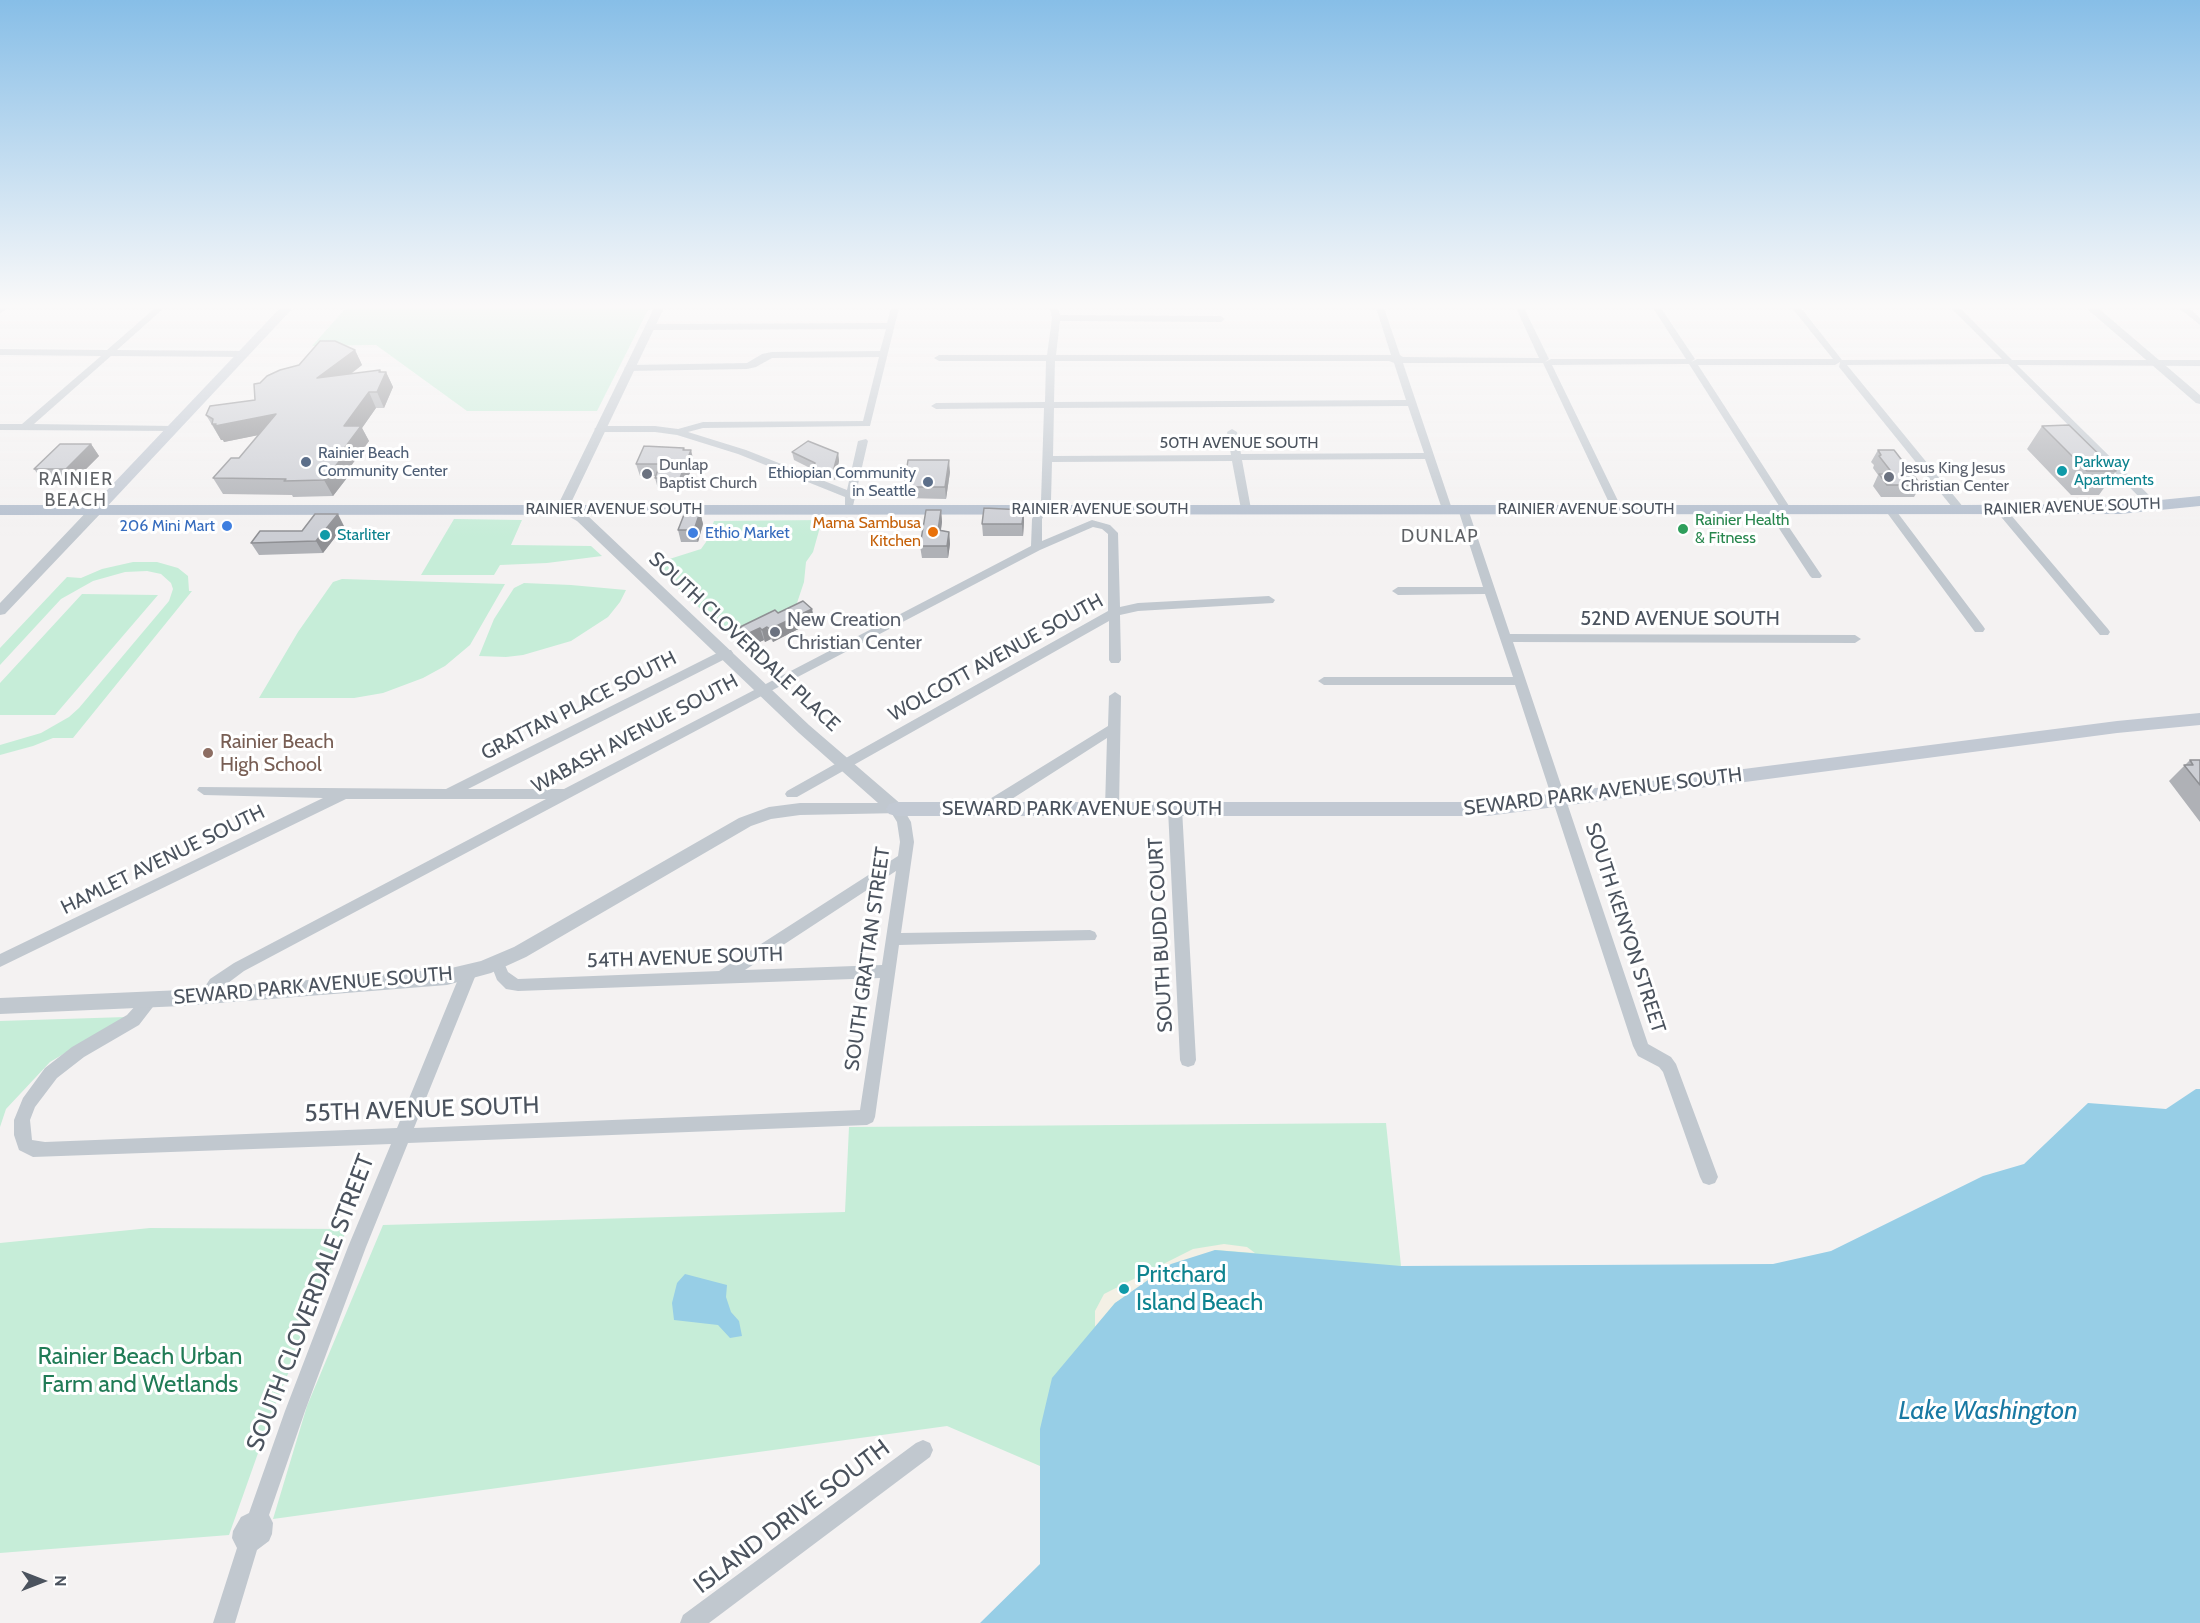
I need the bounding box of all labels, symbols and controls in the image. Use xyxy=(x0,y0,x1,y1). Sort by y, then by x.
street label: 50TH AVENUE SOUTH xyxy=(1159,433,1319,453)
place label: Rainier Beach Community Center xyxy=(318,443,448,481)
place label: Parkway Apartments xyxy=(2074,452,2154,490)
marker: Rainier Beach Community Center xyxy=(299,455,313,469)
place label: Dunlap Baptist Church xyxy=(659,455,757,493)
place label: Jesus King Jesus Christian Center xyxy=(1901,458,2009,496)
place label: Ethiopian Community in Seattle xyxy=(768,463,916,501)
marker: Parkway Apartments xyxy=(2055,464,2069,478)
marker: Dunlap Baptist Church xyxy=(640,467,654,481)
district label: RAINIER BEACH xyxy=(38,469,114,512)
marker: Jesus King Jesus Christian Center xyxy=(1882,470,1896,484)
marker: Ethiopian Community in Seattle xyxy=(921,475,935,489)
street label: RAINIER AVENUE SOUTH xyxy=(1983,494,2161,520)
street label: RAINIER AVENUE SOUTH xyxy=(525,499,703,519)
street label: RAINIER AVENUE SOUTH xyxy=(1011,499,1189,519)
street label: RAINIER AVENUE SOUTH xyxy=(1497,499,1675,519)
place label: Rainier Health & Fitness xyxy=(1695,510,1790,548)
place label: Mama Sambusa Kitchen xyxy=(812,513,921,551)
place label: 206 Mini Mart xyxy=(120,516,215,536)
marker: 206 Mini Mart xyxy=(220,519,234,533)
marker: Rainier Health & Fitness xyxy=(1676,522,1690,536)
place label: Ethio Market xyxy=(705,523,790,543)
place label: Starliter xyxy=(337,525,390,545)
marker: Mama Sambusa Kitchen xyxy=(926,525,940,539)
marker: Ethio Market xyxy=(686,526,700,540)
district label: DUNLAP xyxy=(1401,526,1479,548)
marker: Starliter xyxy=(318,528,332,542)
street label: SOUTH CLOVERDALE PLACE xyxy=(644,547,844,737)
street label: WOLCOTT AVENUE SOUTH xyxy=(885,589,1107,727)
street label: 52ND AVENUE SOUTH xyxy=(1580,607,1780,631)
place label: New Creation Christian Center xyxy=(787,608,922,655)
marker: New Creation Christian Center xyxy=(768,625,782,639)
street label: GRATTAN PLACE SOUTH xyxy=(477,646,681,766)
street label: WABASH AVENUE SOUTH xyxy=(528,669,742,799)
place label: Rainier Beach High School xyxy=(220,730,334,777)
marker: Rainier Beach High School xyxy=(201,746,215,760)
street label: SEWARD PARK AVENUE SOUTH xyxy=(1462,763,1744,821)
street label: SEWARD PARK AVENUE SOUTH xyxy=(942,797,1222,821)
street label: HAMLET AVENUE SOUTH xyxy=(57,800,269,920)
street label: SOUTH KENYON STREET xyxy=(1580,820,1670,1036)
street label: SOUTH BUDD COURT xyxy=(1144,837,1178,1033)
street label: SOUTH GRATTAN STREET xyxy=(840,845,896,1073)
street label: 54TH AVENUE SOUTH xyxy=(586,943,784,973)
street label: SEWARD PARK AVENUE SOUTH xyxy=(172,962,454,1010)
street label: 55TH AVENUE SOUTH xyxy=(304,1092,540,1128)
street label: SOUTH CLOVERDALE STREET xyxy=(241,1151,381,1455)
place label: Pritchard Island Beach xyxy=(1136,1261,1263,1317)
marker: Pritchard Island Beach xyxy=(1117,1282,1131,1296)
park label: Rainier Beach Urban Farm and Wetlands xyxy=(37,1343,243,1399)
water label: Lake Washington xyxy=(1898,1395,2078,1427)
street label: ISLAND DRIVE SOUTH xyxy=(688,1434,896,1600)
north arrow xyxy=(12,1551,72,1611)
text: N xyxy=(51,1575,70,1587)

